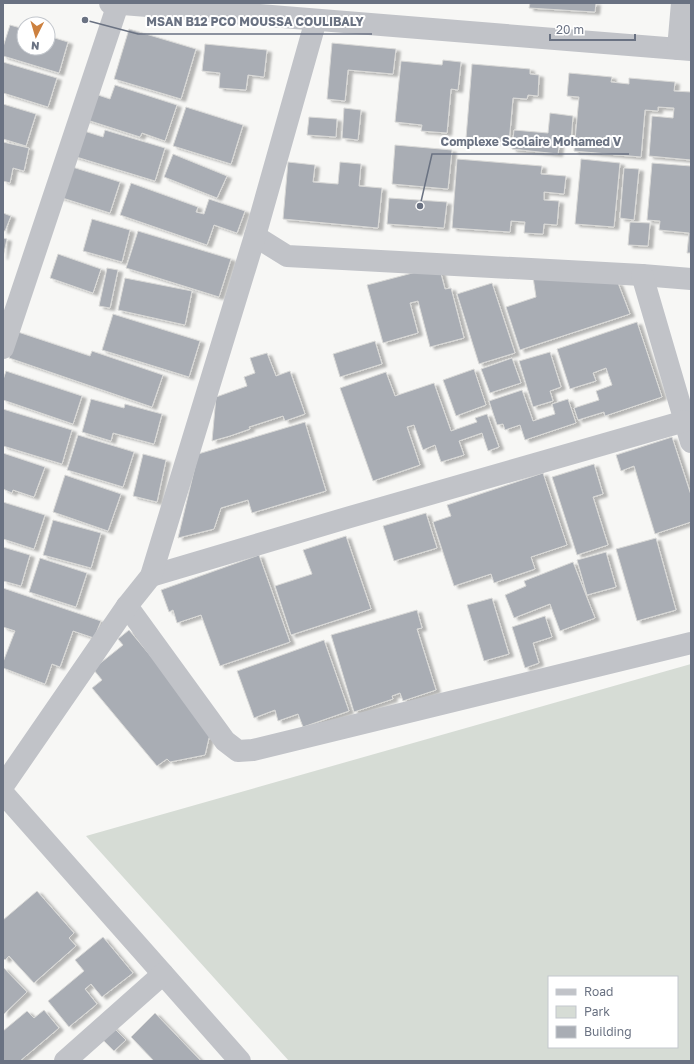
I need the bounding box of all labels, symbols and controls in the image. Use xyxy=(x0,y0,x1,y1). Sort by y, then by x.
callout: MSAN B12 PCO MOUSSA COULIBALY xyxy=(138,10,372,34)
text: MSAN B12 PCO MOUSSA COULIBALY xyxy=(146,14,364,29)
north arrow xyxy=(16,16,56,56)
scale bar xyxy=(550,16,635,42)
text: 20 m xyxy=(556,22,584,37)
text: N xyxy=(30,40,40,53)
callout: Complexe Scolaire Mohamed V xyxy=(432,130,629,154)
text: Complexe Scolaire Mohamed V xyxy=(441,134,622,149)
legend xyxy=(548,976,678,1048)
text: Road xyxy=(584,984,613,999)
text: Park xyxy=(584,1004,610,1019)
text: Building xyxy=(584,1024,632,1039)

